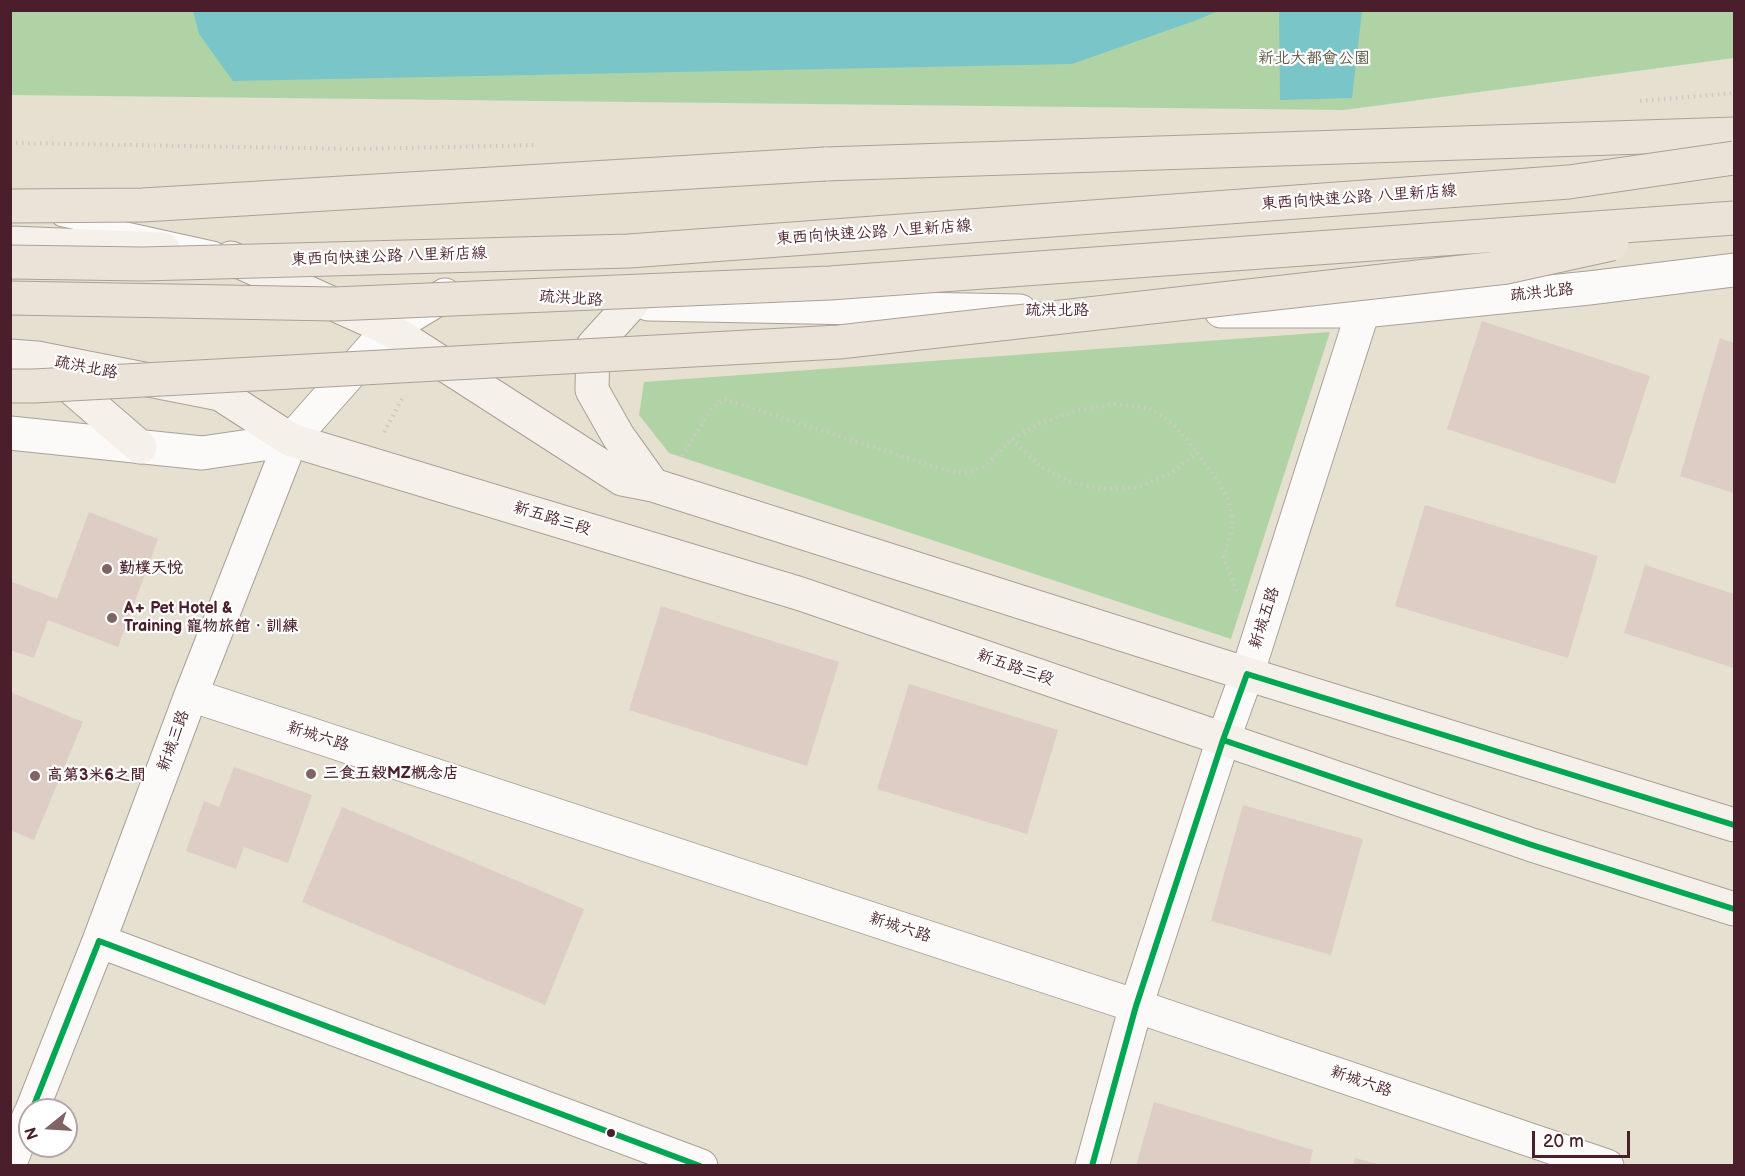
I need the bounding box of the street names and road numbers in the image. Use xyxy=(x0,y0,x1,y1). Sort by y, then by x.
street label: 東西向快速公路 八里新店線 xyxy=(1260,182,1458,214)
street label: 東西向快速公路 八里新店線 xyxy=(775,217,973,249)
street label: 東西向快速公路 八里新店線 xyxy=(291,244,487,270)
street label: 疏洪北路 xyxy=(1509,280,1575,306)
street label: 疏洪北路 xyxy=(538,287,604,311)
street label: 疏洪北路 xyxy=(1025,301,1089,321)
street label: 疏洪北路 xyxy=(53,352,119,384)
street label: 新五路三段 xyxy=(511,498,593,540)
street label: 新城五路 xyxy=(1246,585,1284,651)
street label: 新五路三段 xyxy=(974,646,1056,690)
street label: 新城三路 xyxy=(154,708,194,774)
street label: 新城六路 xyxy=(285,718,351,756)
street label: 新城六路 xyxy=(867,909,933,947)
street label: 新城六路 xyxy=(1328,1063,1394,1101)

